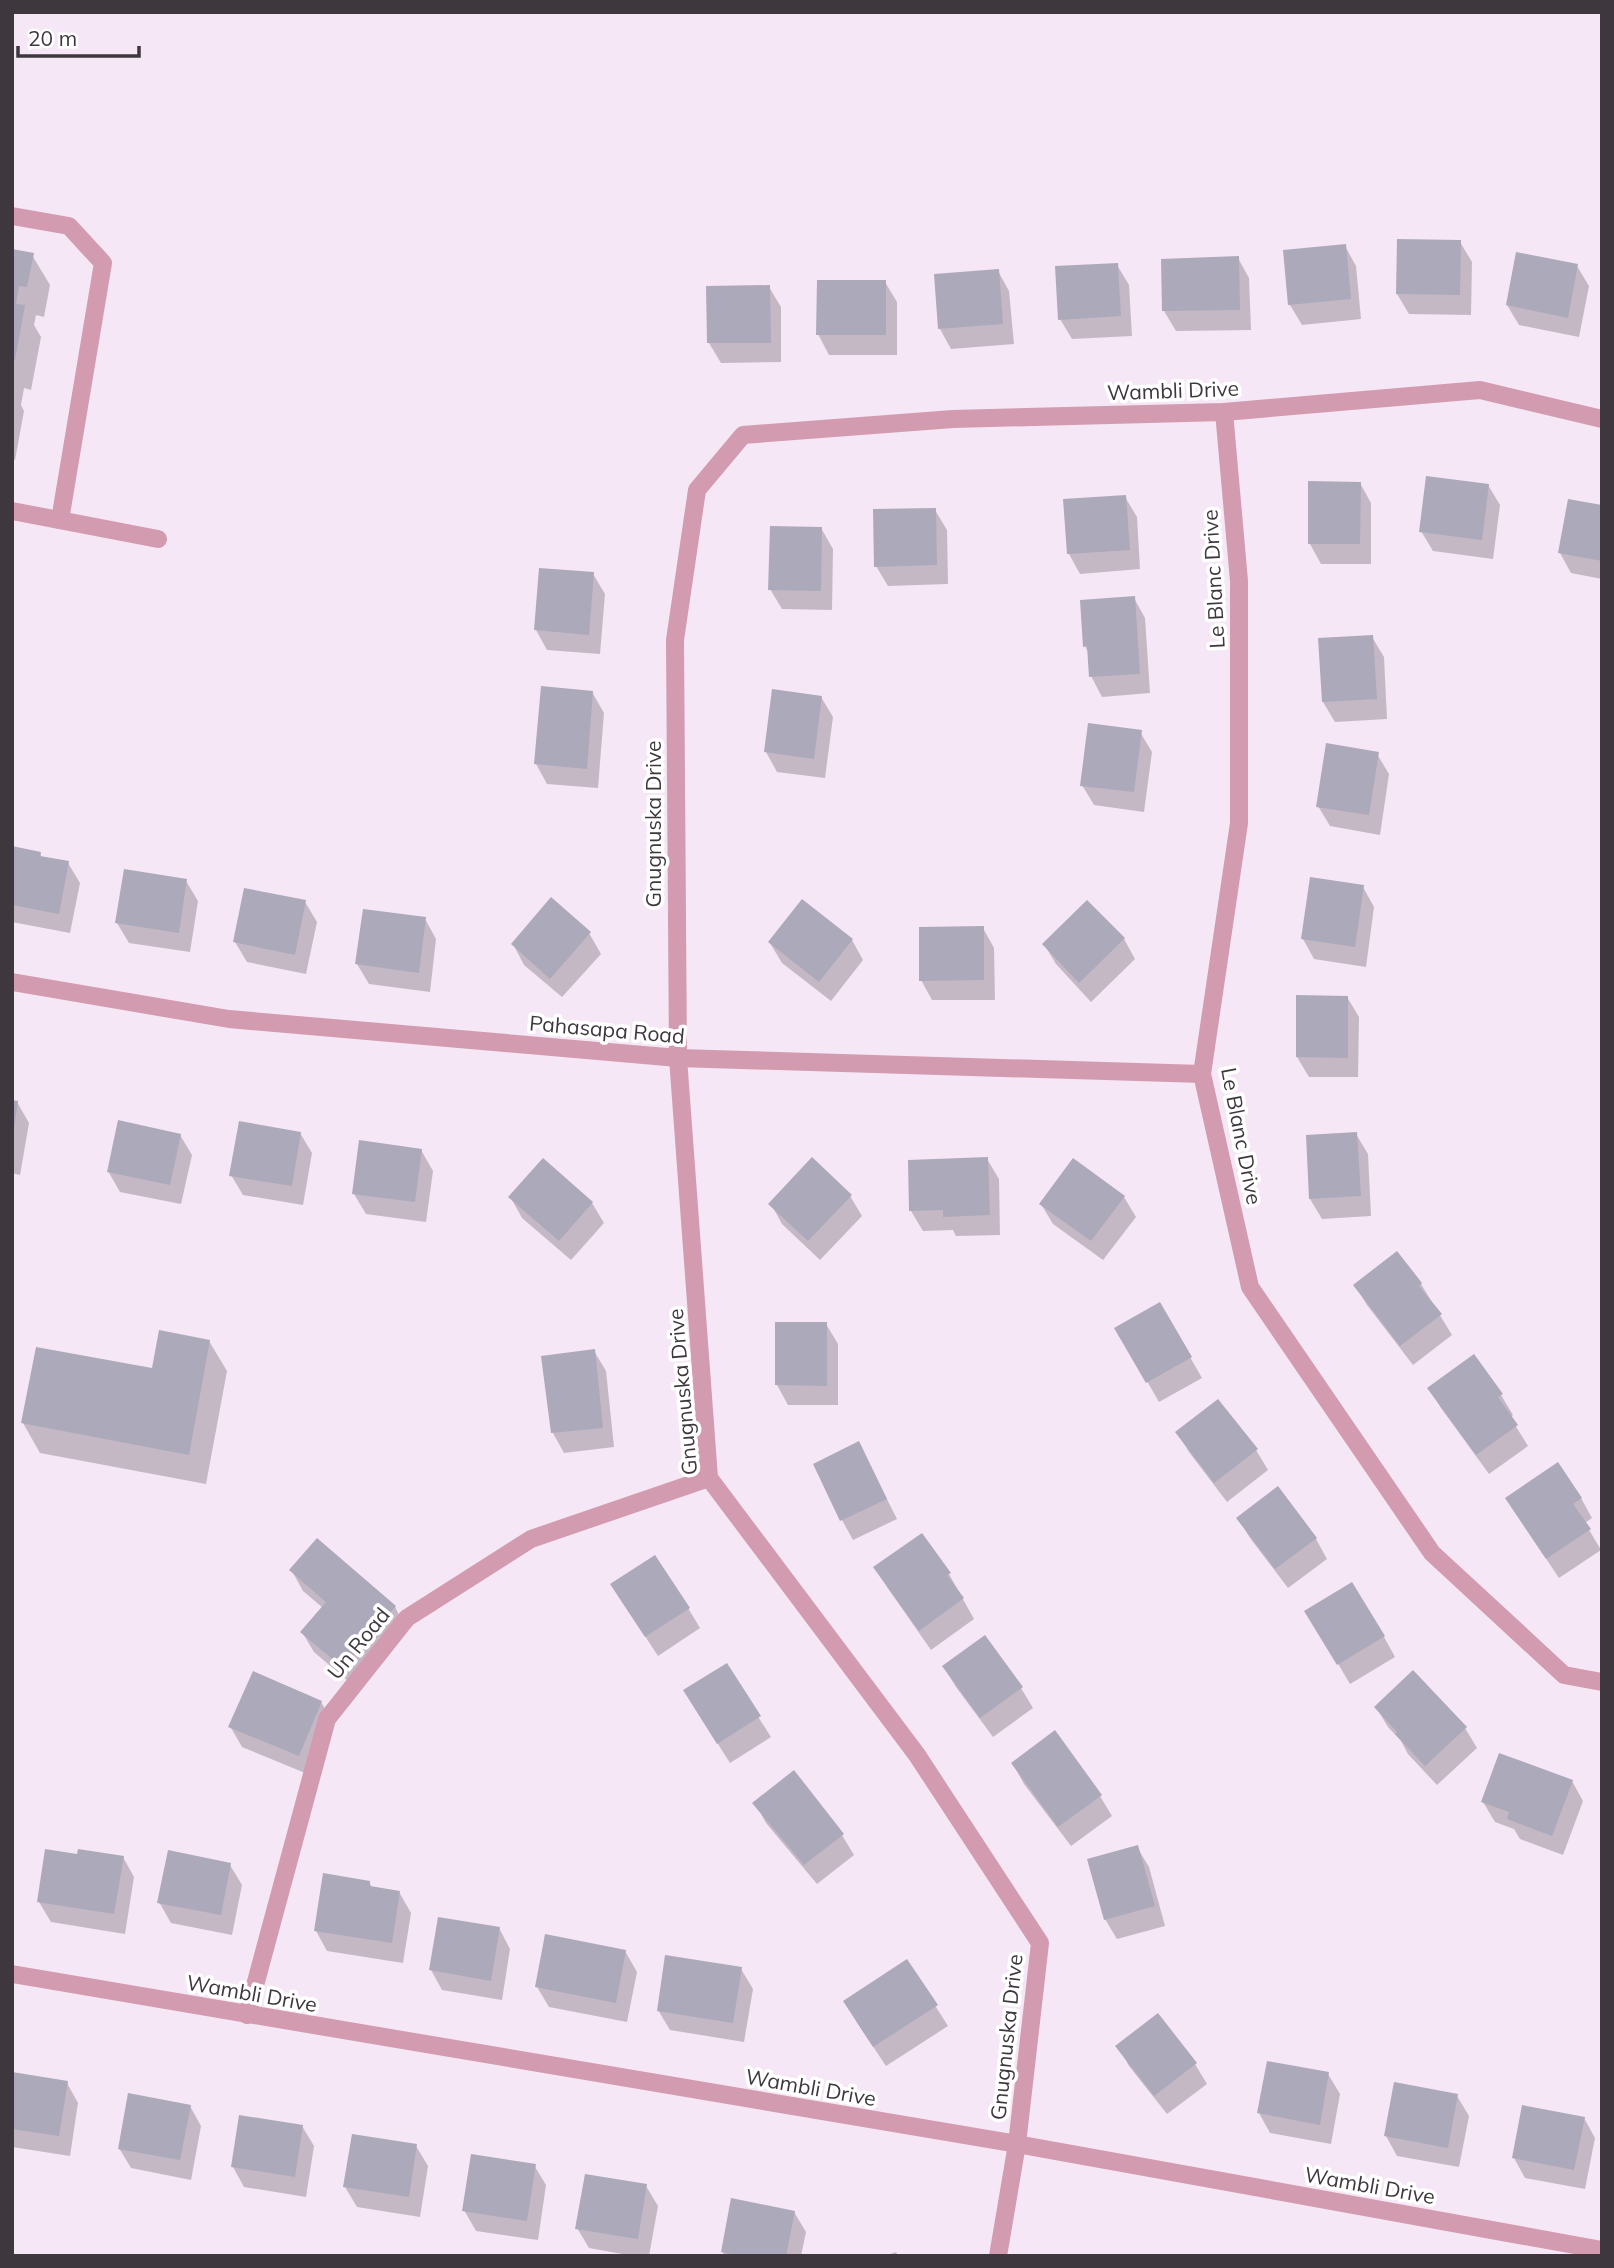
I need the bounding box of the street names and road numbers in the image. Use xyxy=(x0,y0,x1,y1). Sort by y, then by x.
street label: Wambli Drive xyxy=(1107,375,1239,405)
street label: Le Blanc Drive xyxy=(1196,509,1230,649)
street label: Gnugnuska Drive xyxy=(640,741,666,907)
street label: Pahasapa Road xyxy=(528,1009,686,1049)
street label: Le Blanc Drive xyxy=(1216,1065,1268,1207)
street label: Gnugnuska Drive xyxy=(662,1308,702,1476)
street label: Un Road xyxy=(321,1602,395,1684)
street label: Gnugnuska Drive xyxy=(984,1953,1028,2121)
street label: Wambli Drive xyxy=(185,1969,319,2017)
street label: Wambli Drive xyxy=(744,2063,878,2111)
street label: Wambli Drive xyxy=(1303,2161,1437,2209)

